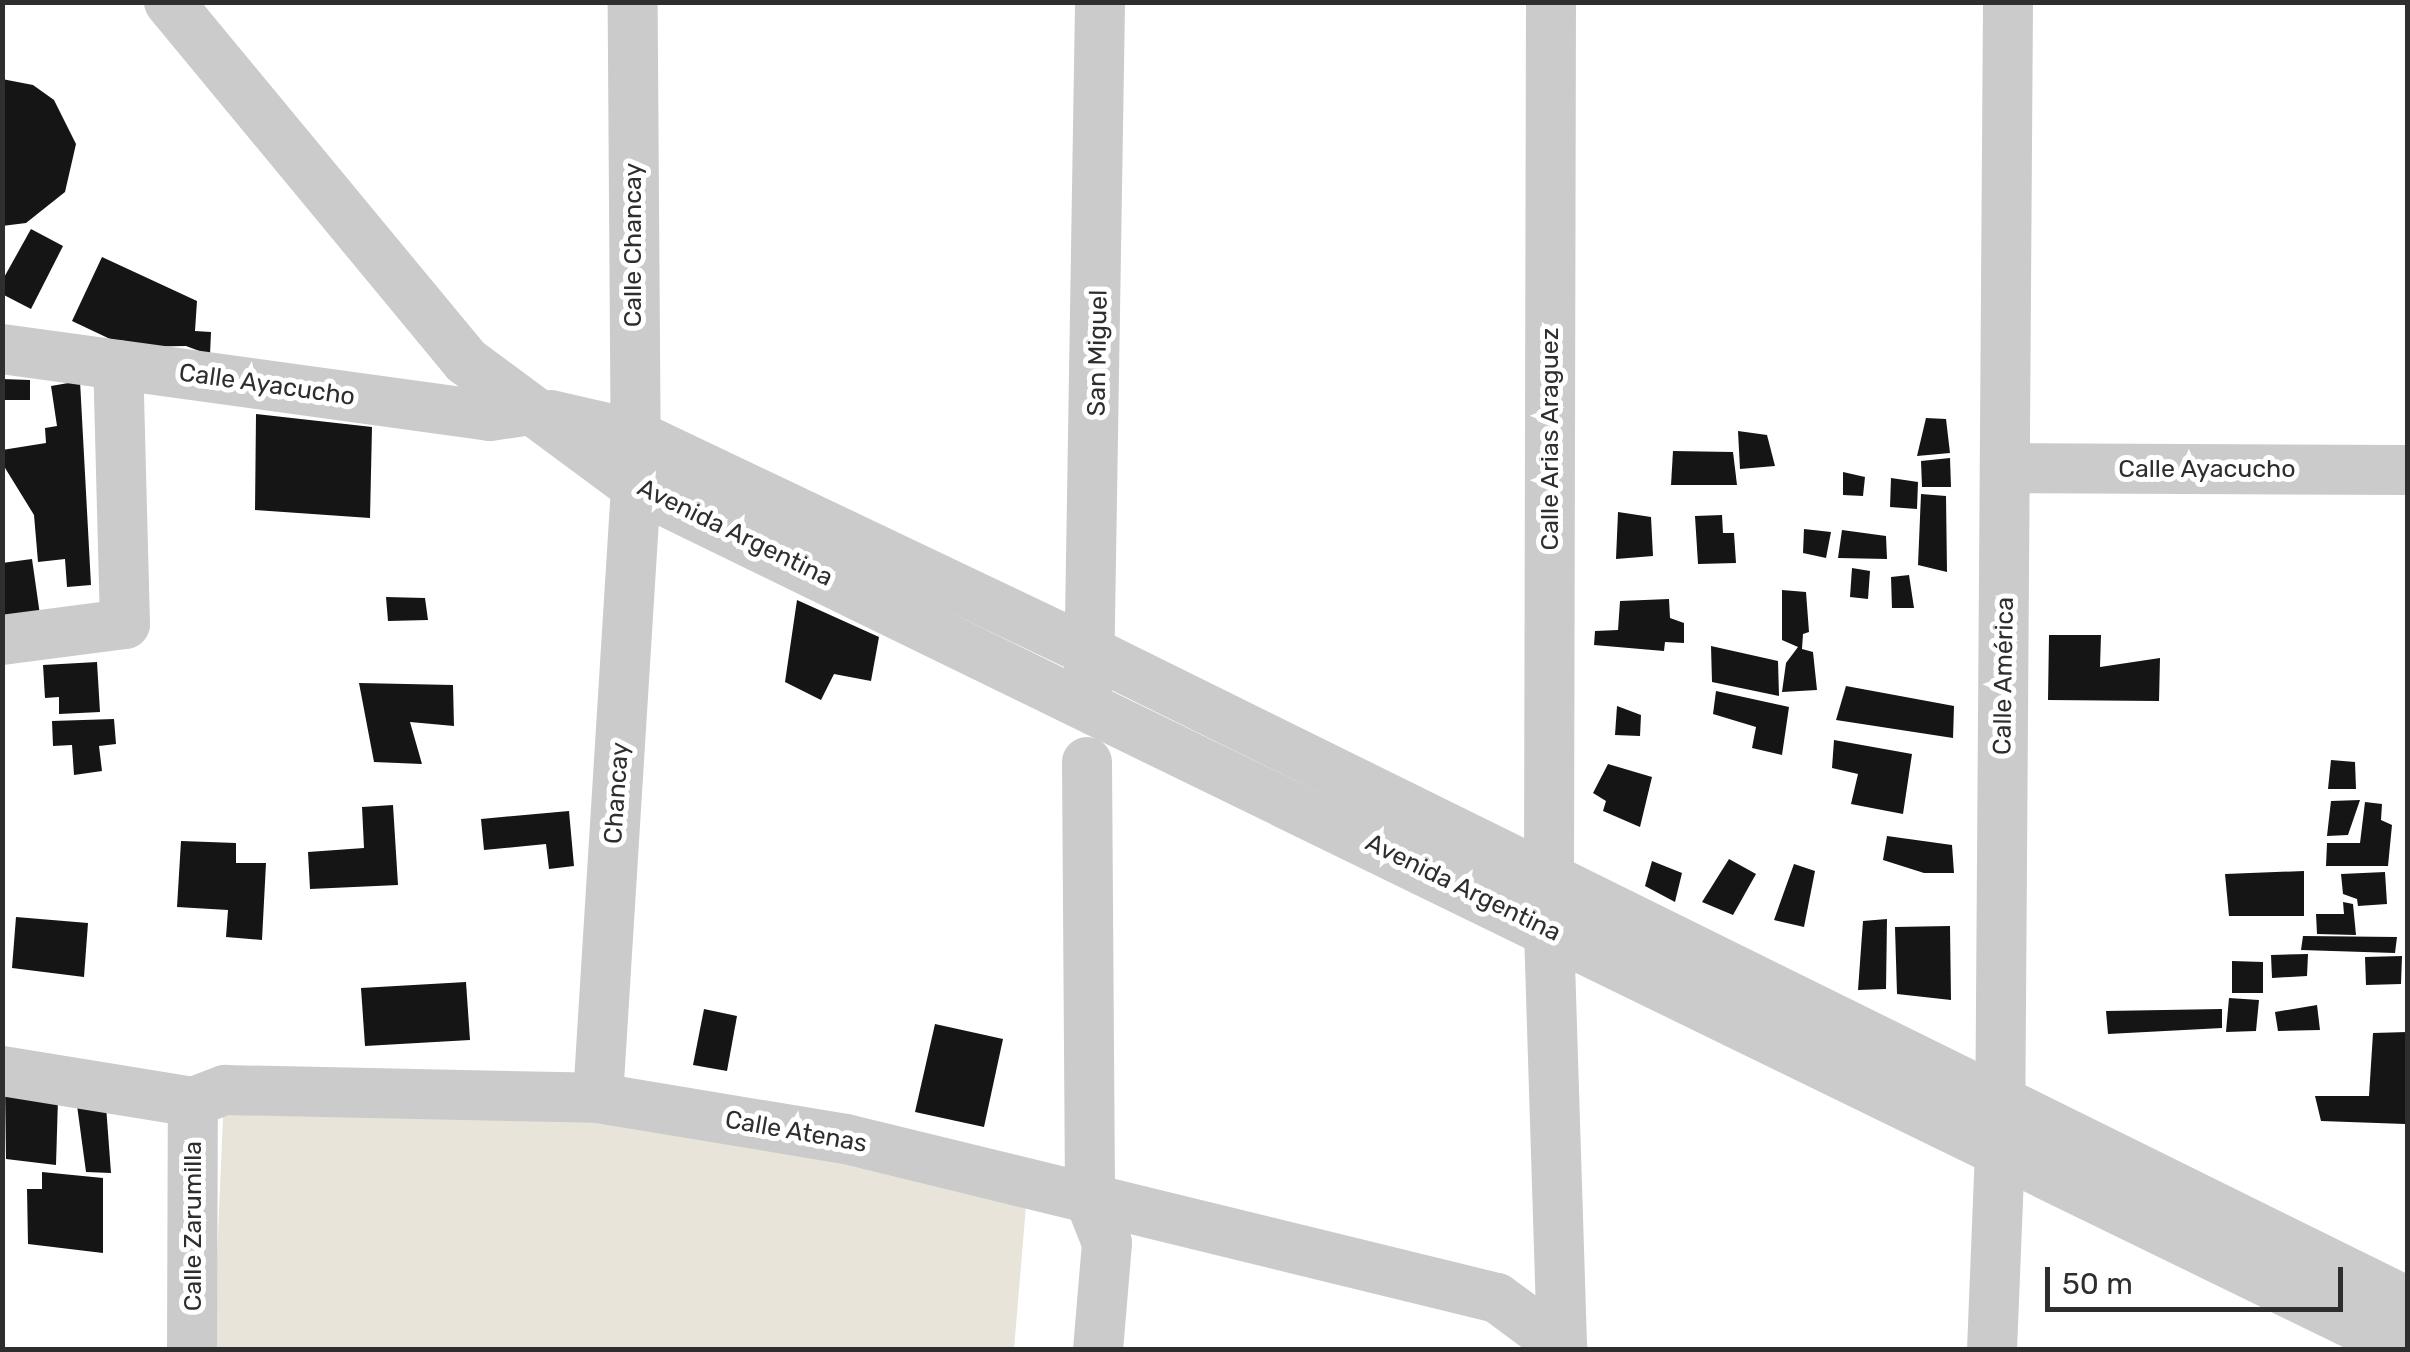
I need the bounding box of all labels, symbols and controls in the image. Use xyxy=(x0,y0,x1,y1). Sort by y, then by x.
street label: Calle Chancay xyxy=(618,163,648,327)
street label: San Miguel xyxy=(1082,289,1114,417)
street label: Calle Arias Araguez xyxy=(1535,327,1565,551)
street label: Calle Ayacucho xyxy=(177,358,357,412)
street label: Calle Ayacucho xyxy=(2118,454,2296,484)
street label: Avenida Argentina xyxy=(632,473,838,593)
street label: Calle América xyxy=(1988,596,2020,756)
street label: Chancay xyxy=(598,741,636,845)
street label: Avenida Argentina xyxy=(1360,828,1566,948)
street label: Calle Atenas xyxy=(722,1105,870,1159)
street label: Calle Zarumilla xyxy=(178,1141,208,1311)
scale bar xyxy=(2050,1247,2348,1309)
text: 50 m xyxy=(2062,1266,2133,1302)

